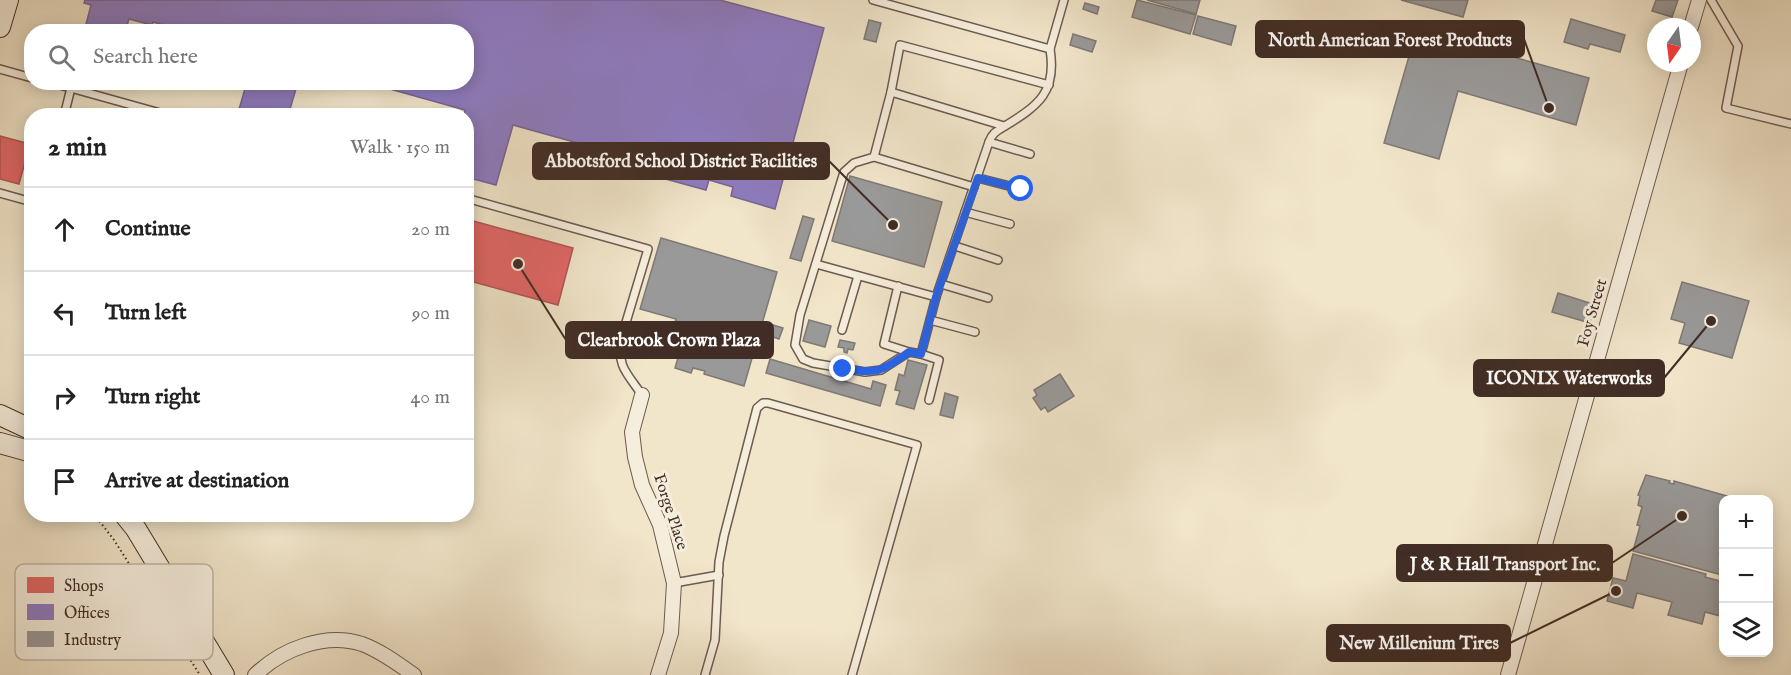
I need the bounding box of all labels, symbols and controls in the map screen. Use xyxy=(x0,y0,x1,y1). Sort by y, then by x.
north arrow xyxy=(1647,18,1701,72)
callout: North American Forest Products xyxy=(1256,21,1524,57)
search box xyxy=(24,24,474,90)
text: North American Forest Products xyxy=(1267,30,1513,53)
icon: search xyxy=(45,41,78,74)
text: Search here xyxy=(93,43,198,71)
text: 2 min xyxy=(48,131,107,164)
text: Walk · 150 m xyxy=(350,135,450,160)
callout: Abbotsford School District Facilities xyxy=(533,143,829,179)
text: Abbotsford School District Facilities xyxy=(544,151,818,174)
route start xyxy=(1007,175,1033,201)
icon: ahead xyxy=(48,213,81,246)
text: Continue xyxy=(105,215,191,243)
text: 20 m xyxy=(411,217,450,242)
street label: Foy Street xyxy=(1574,276,1612,349)
icon: left xyxy=(48,297,81,330)
text: Turn left xyxy=(105,299,187,327)
text: 90 m xyxy=(412,301,450,326)
callout: Clearbrook Crown Plaza xyxy=(566,322,773,358)
text: Clearbrook Crown Plaza xyxy=(578,330,762,353)
route end xyxy=(829,355,855,381)
callout: ICONIX Waterworks xyxy=(1474,360,1664,396)
text: ICONIX Waterworks xyxy=(1486,368,1652,391)
icon: right xyxy=(48,381,81,414)
text: Turn right xyxy=(105,383,200,411)
text: 40 m xyxy=(411,385,450,410)
icon: arrive xyxy=(48,465,81,498)
text: Arrive at destination xyxy=(105,467,289,495)
street label: Forge Place xyxy=(648,471,692,553)
map controls xyxy=(1719,495,1773,657)
button: + xyxy=(1719,495,1773,549)
callout: J & R Hall Transport Inc. xyxy=(1397,545,1612,581)
button: − xyxy=(1719,549,1773,603)
text: J & R Hall Transport Inc. xyxy=(1408,554,1600,577)
legend xyxy=(15,564,213,660)
text: Shops xyxy=(64,577,104,597)
button: layers xyxy=(1719,603,1773,657)
text: Offices xyxy=(64,604,110,624)
callout: New Millenium Tires xyxy=(1327,625,1510,661)
text: Industry xyxy=(64,631,121,651)
text: New Millenium Tires xyxy=(1338,633,1499,656)

